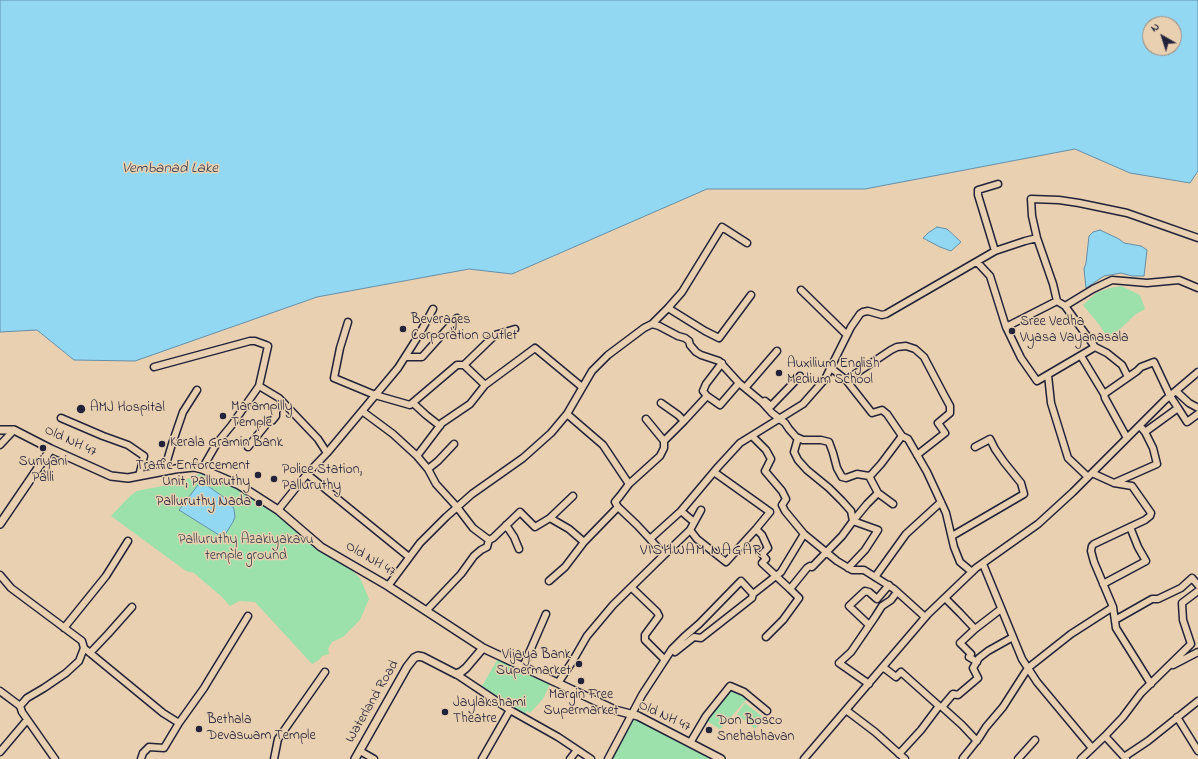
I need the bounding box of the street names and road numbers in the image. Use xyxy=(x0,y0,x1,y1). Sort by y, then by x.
street label: Old NH 47 xyxy=(41,423,99,461)
street label: Old NH 47 xyxy=(342,538,398,582)
street label: Waterland Road xyxy=(343,658,403,746)
street label: Old NH 47 xyxy=(635,698,693,736)

